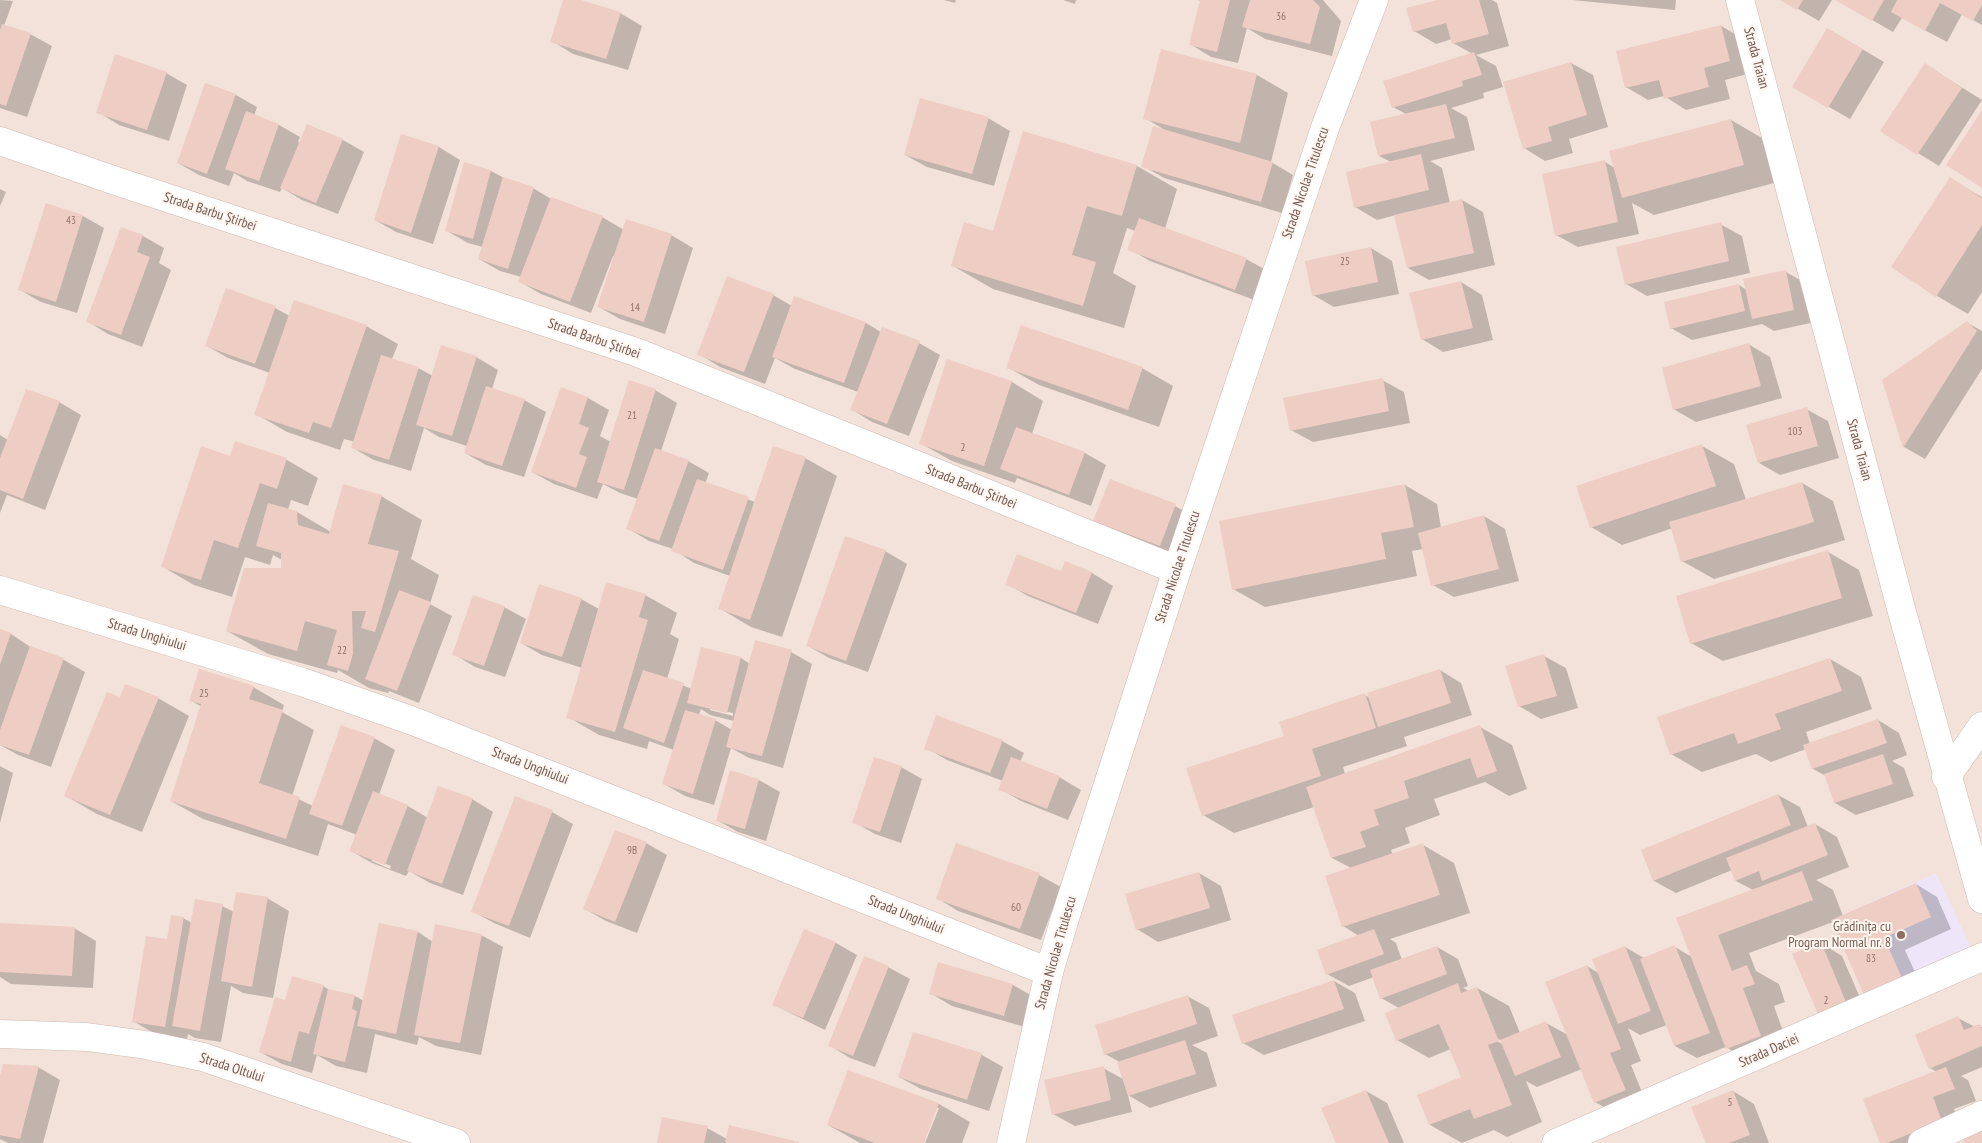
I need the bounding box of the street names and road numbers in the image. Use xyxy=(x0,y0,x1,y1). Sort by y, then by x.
street label: Strada Traian xyxy=(1740,25,1772,91)
street label: Strada Nicolae Titulescu xyxy=(1279,125,1333,241)
street label: Strada Barbu Știrbei xyxy=(161,189,259,235)
street label: Strada Barbu Știrbei xyxy=(546,315,642,363)
street label: Strada Traian xyxy=(1843,417,1875,483)
street label: Strada Barbu Știrbei xyxy=(923,461,1019,513)
street label: Strada Nicolae Titulescu xyxy=(1152,509,1204,625)
street label: Strada Unghiului xyxy=(106,615,188,655)
street label: Strada Unghiului xyxy=(489,744,571,788)
street label: Strada Unghiului xyxy=(865,892,947,938)
street label: Strada Nicolae Titulescu xyxy=(1032,894,1080,1012)
street label: Strada Daciei xyxy=(1736,1030,1802,1072)
street label: Strada Oltului xyxy=(197,1050,267,1086)

